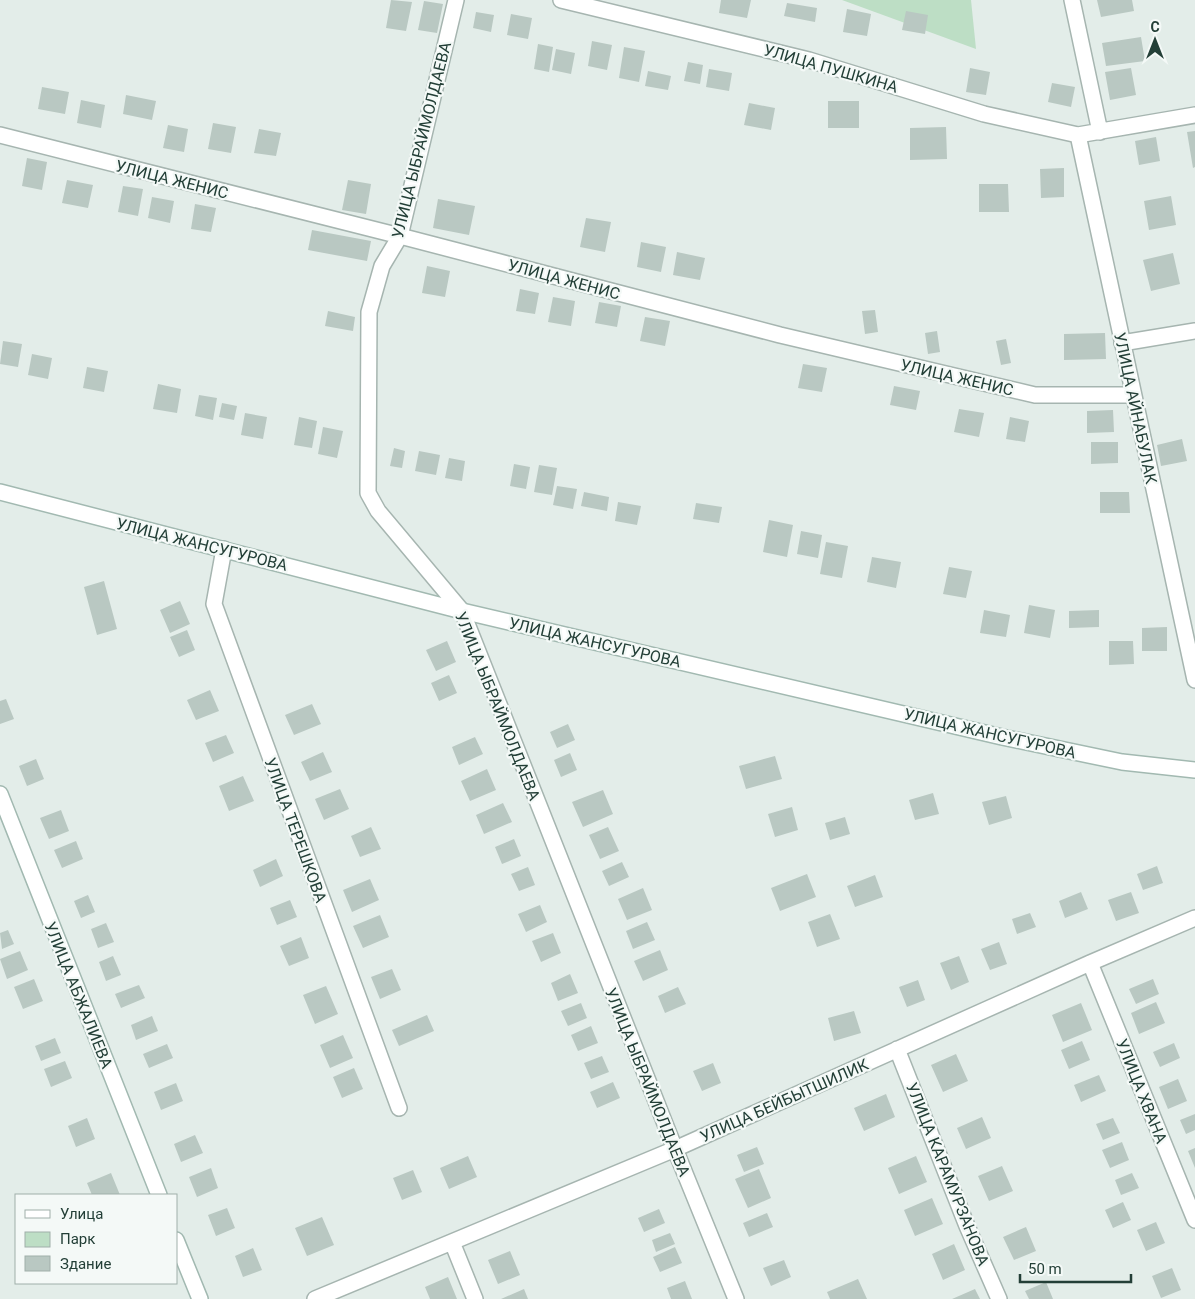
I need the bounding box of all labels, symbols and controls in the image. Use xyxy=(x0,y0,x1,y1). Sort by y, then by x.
north arrow xyxy=(1130,15,1180,65)
text: С xyxy=(1150,19,1160,35)
street label: УЛИЦА ЫБРАЙМОЛДАЕВА xyxy=(388,39,455,240)
street label: УЛИЦА ПУШКИНА xyxy=(762,40,901,97)
street label: УЛИЦА ЖЕНИС xyxy=(114,156,230,203)
street label: УЛИЦА ЖЕНИС xyxy=(506,255,622,304)
street label: УЛИЦА АЙНАБУЛАК xyxy=(1110,331,1161,486)
street label: УЛИЦА ЖЕНИС xyxy=(898,355,1015,400)
street label: УЛИЦА ЖАНСУГУРОВА xyxy=(114,514,290,575)
street label: УЛИЦА ЫБРАЙМОЛДАЕВА xyxy=(451,609,544,804)
street label: УЛИЦА ЖАНСУГУРОВА xyxy=(507,613,683,672)
street label: УЛИЦА ЖАНСУГУРОВА xyxy=(902,704,1078,763)
street label: УЛИЦА ТЕРЕШКОВА xyxy=(260,755,331,906)
street label: УЛИЦА АБЖАЛИЕВА xyxy=(40,919,117,1072)
street label: УЛИЦА ЫБРАЙМОЛДАЕВА xyxy=(601,985,694,1180)
street label: УЛИЦА ХВАНА xyxy=(1112,1036,1171,1147)
street label: УЛИЦА БЕЙБЫТШИЛИК xyxy=(697,1054,872,1146)
street label: УЛИЦА КАРАМУРЗАНОВА xyxy=(902,1080,993,1269)
legend xyxy=(15,1194,178,1284)
text: Улица xyxy=(60,1205,103,1223)
text: Парк xyxy=(60,1230,95,1248)
scale bar xyxy=(1020,1252,1131,1284)
text: Здание xyxy=(60,1255,111,1273)
text: 50 m xyxy=(1028,1260,1062,1278)

